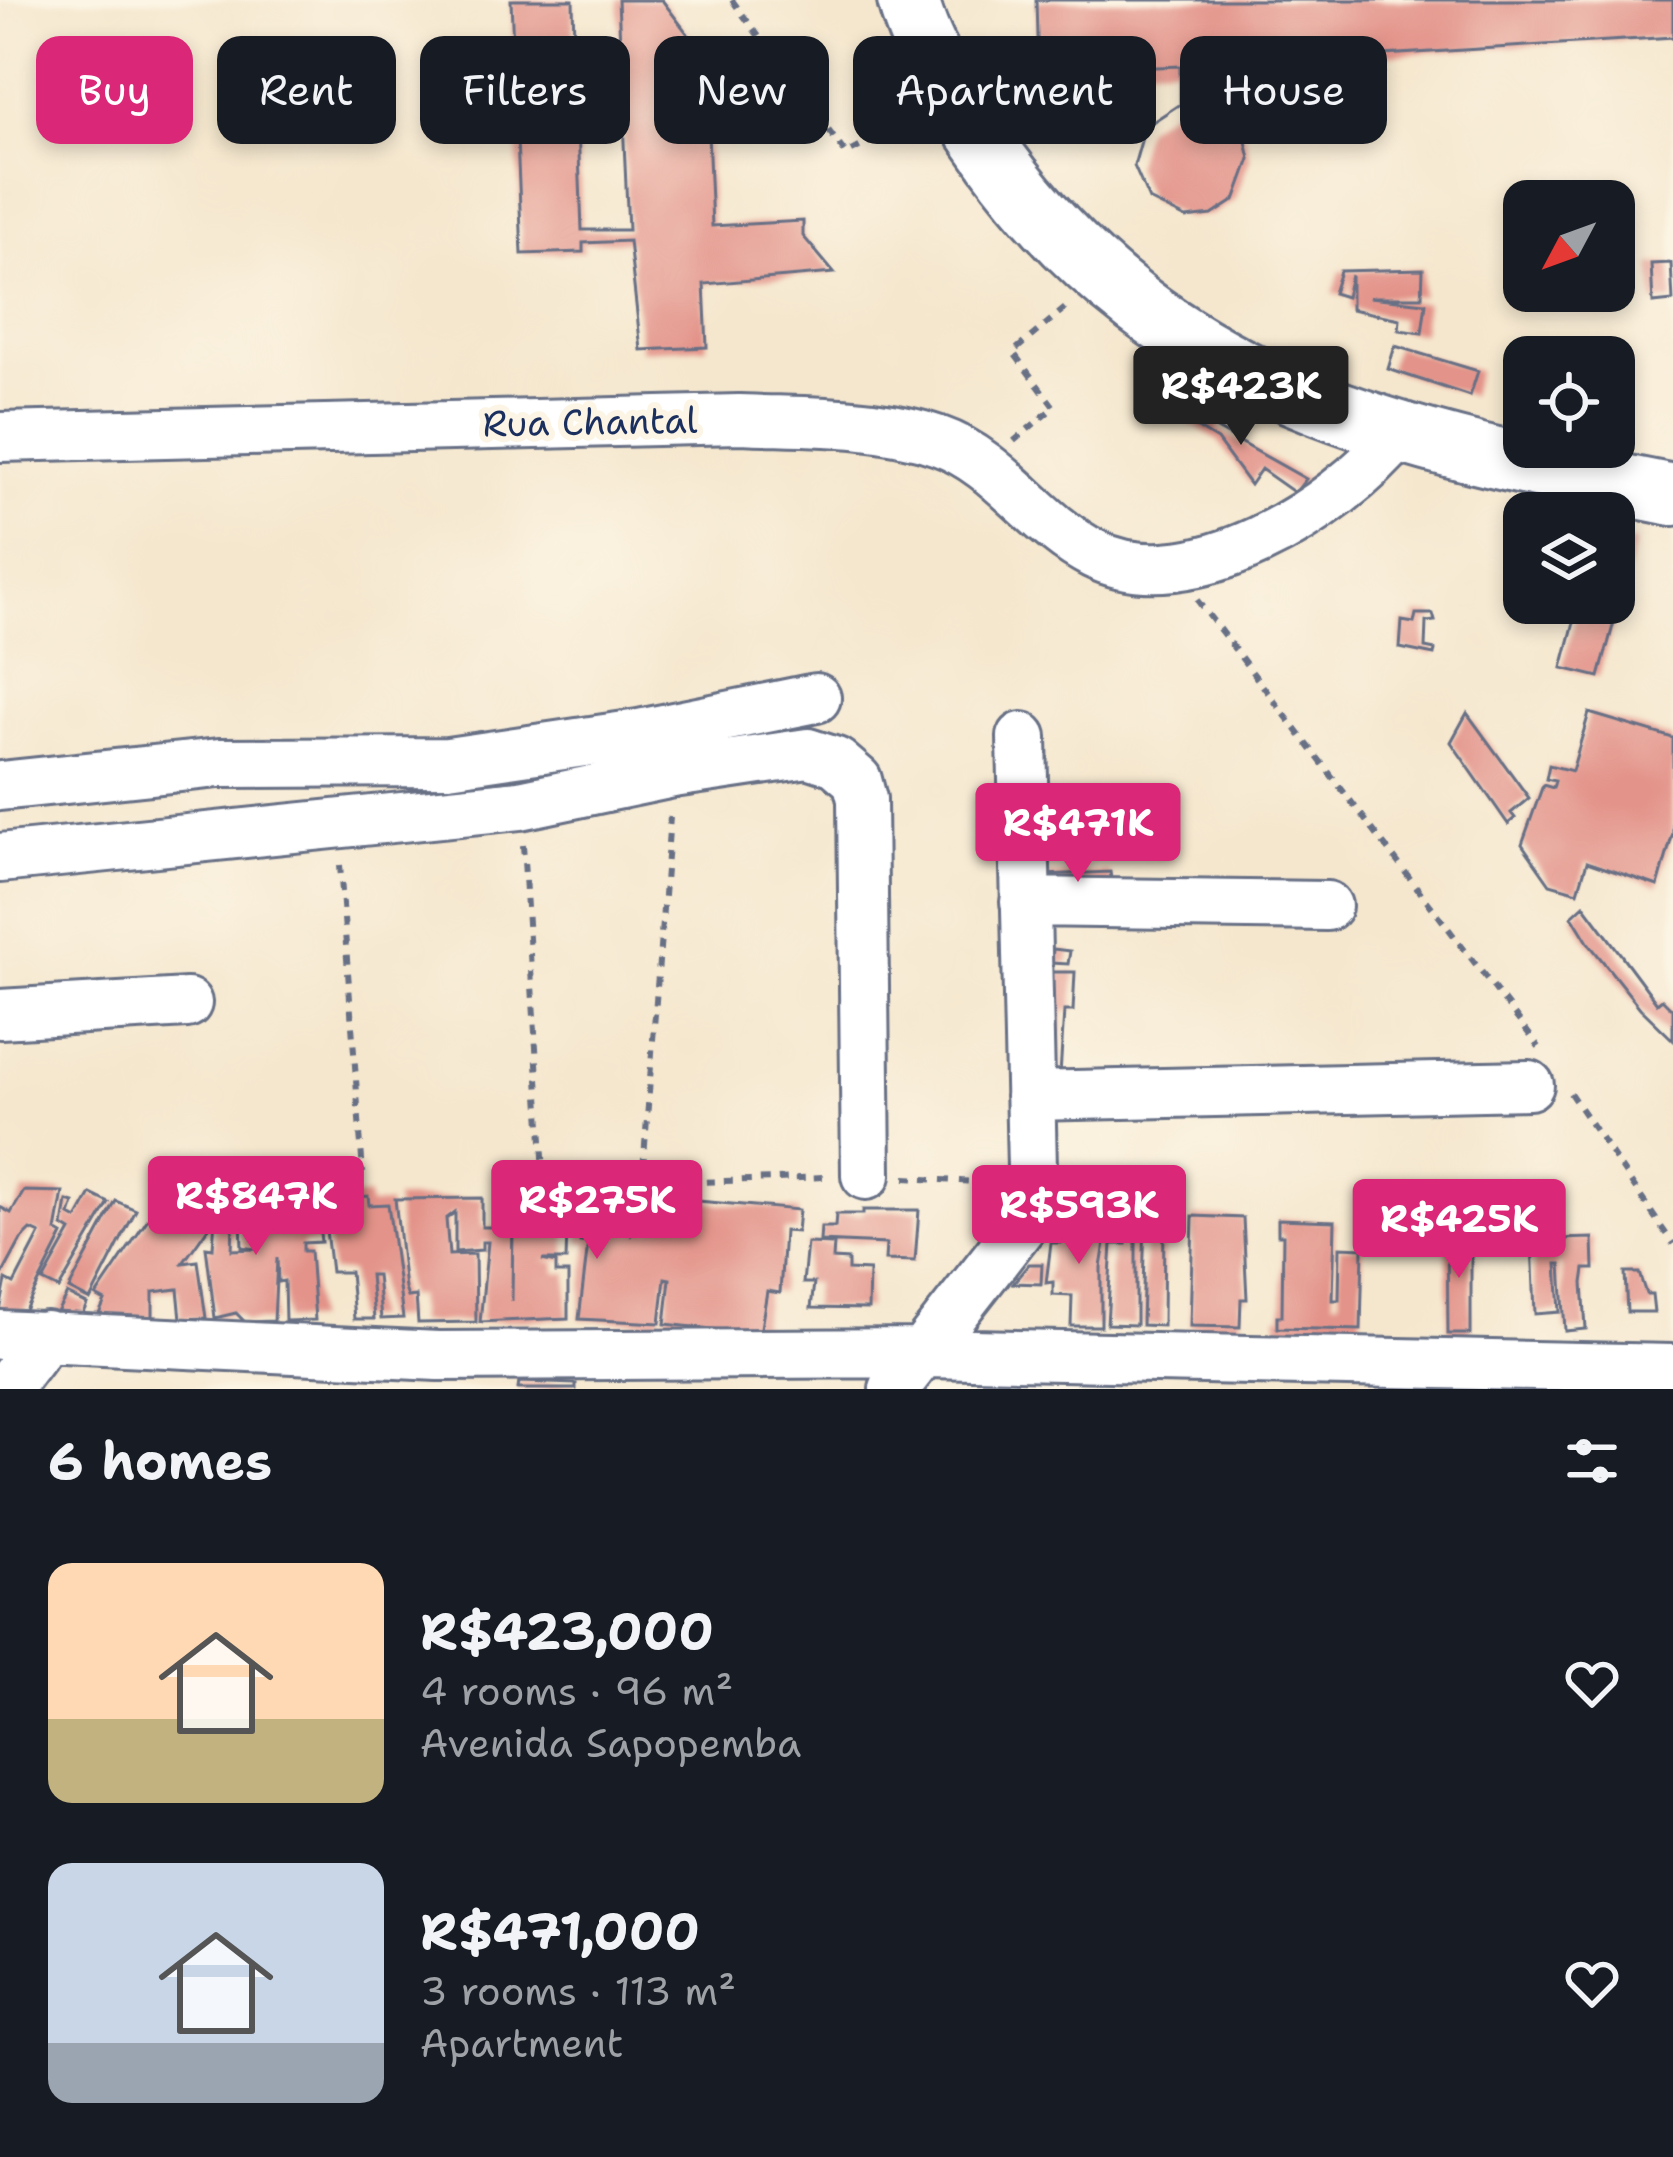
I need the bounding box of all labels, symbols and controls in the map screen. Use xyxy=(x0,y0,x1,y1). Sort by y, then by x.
chip: Buy xyxy=(36,36,193,144)
chip: Rent xyxy=(217,36,396,144)
chip: Filters xyxy=(420,36,630,144)
chip: New xyxy=(654,36,829,144)
chip: Apartment xyxy=(853,36,1156,144)
chip: House xyxy=(1180,36,1387,144)
north arrow xyxy=(1503,180,1635,312)
map controls xyxy=(1503,180,1635,624)
button: locate xyxy=(1503,336,1635,468)
pin: R$423K xyxy=(1143,346,1339,448)
text: R$423K xyxy=(1160,359,1322,411)
street label: Rua Chantal xyxy=(482,396,698,448)
button: layers xyxy=(1503,492,1635,624)
pin: R$471K xyxy=(980,783,1176,885)
text: R$471K xyxy=(1002,796,1154,848)
pin: R$847K xyxy=(158,1156,354,1258)
pin: R$275K xyxy=(499,1160,695,1262)
pin: R$593K xyxy=(981,1165,1177,1267)
text: R$847K xyxy=(175,1169,337,1221)
text: R$275K xyxy=(518,1173,676,1225)
text: R$593K xyxy=(999,1178,1159,1230)
pin: R$425K xyxy=(1361,1179,1557,1281)
text: R$425K xyxy=(1380,1192,1538,1244)
text: 6 homes xyxy=(48,1427,272,1495)
icon: filters xyxy=(1559,1428,1625,1494)
text: R$423,000 xyxy=(420,1597,714,1665)
icon: home xyxy=(144,1611,288,1755)
icon: heart xyxy=(1559,1650,1625,1716)
text: 4 rooms · 96 m² xyxy=(420,1665,733,1717)
text: Avenida Sapopemba xyxy=(420,1717,801,1769)
text: R$471,000 xyxy=(420,1897,700,1965)
icon: home xyxy=(144,1911,288,2055)
icon: heart xyxy=(1559,1950,1625,2016)
text: 3 rooms · 113 m² xyxy=(420,1965,736,2017)
text: Apartment xyxy=(420,2017,623,2069)

